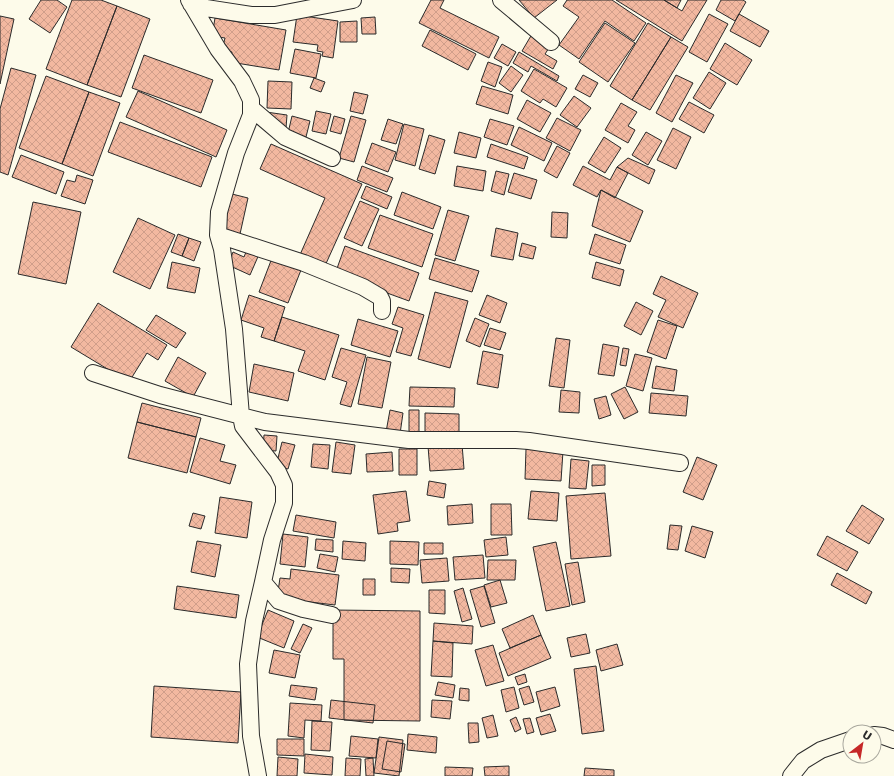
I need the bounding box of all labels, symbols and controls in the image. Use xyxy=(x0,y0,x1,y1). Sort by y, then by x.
north arrow xyxy=(842,724,882,764)
text: U xyxy=(860,728,874,744)

